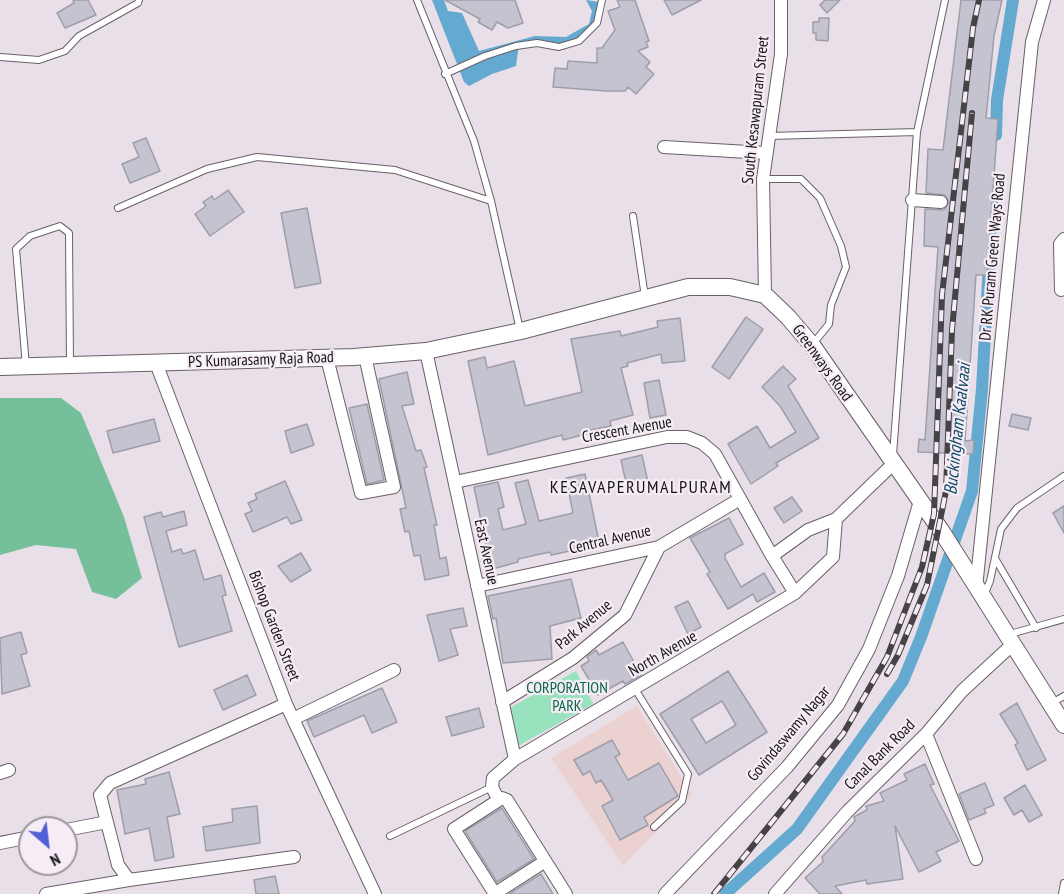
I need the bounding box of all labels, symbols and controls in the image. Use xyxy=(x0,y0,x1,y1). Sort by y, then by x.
street label: South Kesawapuram Street xyxy=(739,35,773,185)
street label: Dr RK Puram Green Ways Road xyxy=(976,173,1010,341)
street label: Greenways Road xyxy=(788,321,856,405)
street label: PS Kumarasamy Raja Road xyxy=(188,348,334,372)
water label: Buckingham Kaalvaai xyxy=(940,362,976,496)
street label: Crescent Avenue xyxy=(581,413,673,447)
district label: KESAVAPERUMALPURAM xyxy=(550,477,732,499)
street label: East Avenue xyxy=(470,517,502,587)
street label: Central Avenue xyxy=(567,521,653,559)
street label: Bishop Garden Street xyxy=(244,568,304,684)
street label: Park Avenue xyxy=(552,596,616,654)
street label: North Avenue xyxy=(625,627,701,681)
park label: CORPORATION PARK xyxy=(526,678,608,716)
street label: Govindaswamy Nagar xyxy=(744,682,834,786)
street label: Canal Bank Road xyxy=(841,716,919,794)
north arrow xyxy=(18,816,78,876)
text: N xyxy=(47,849,64,871)

